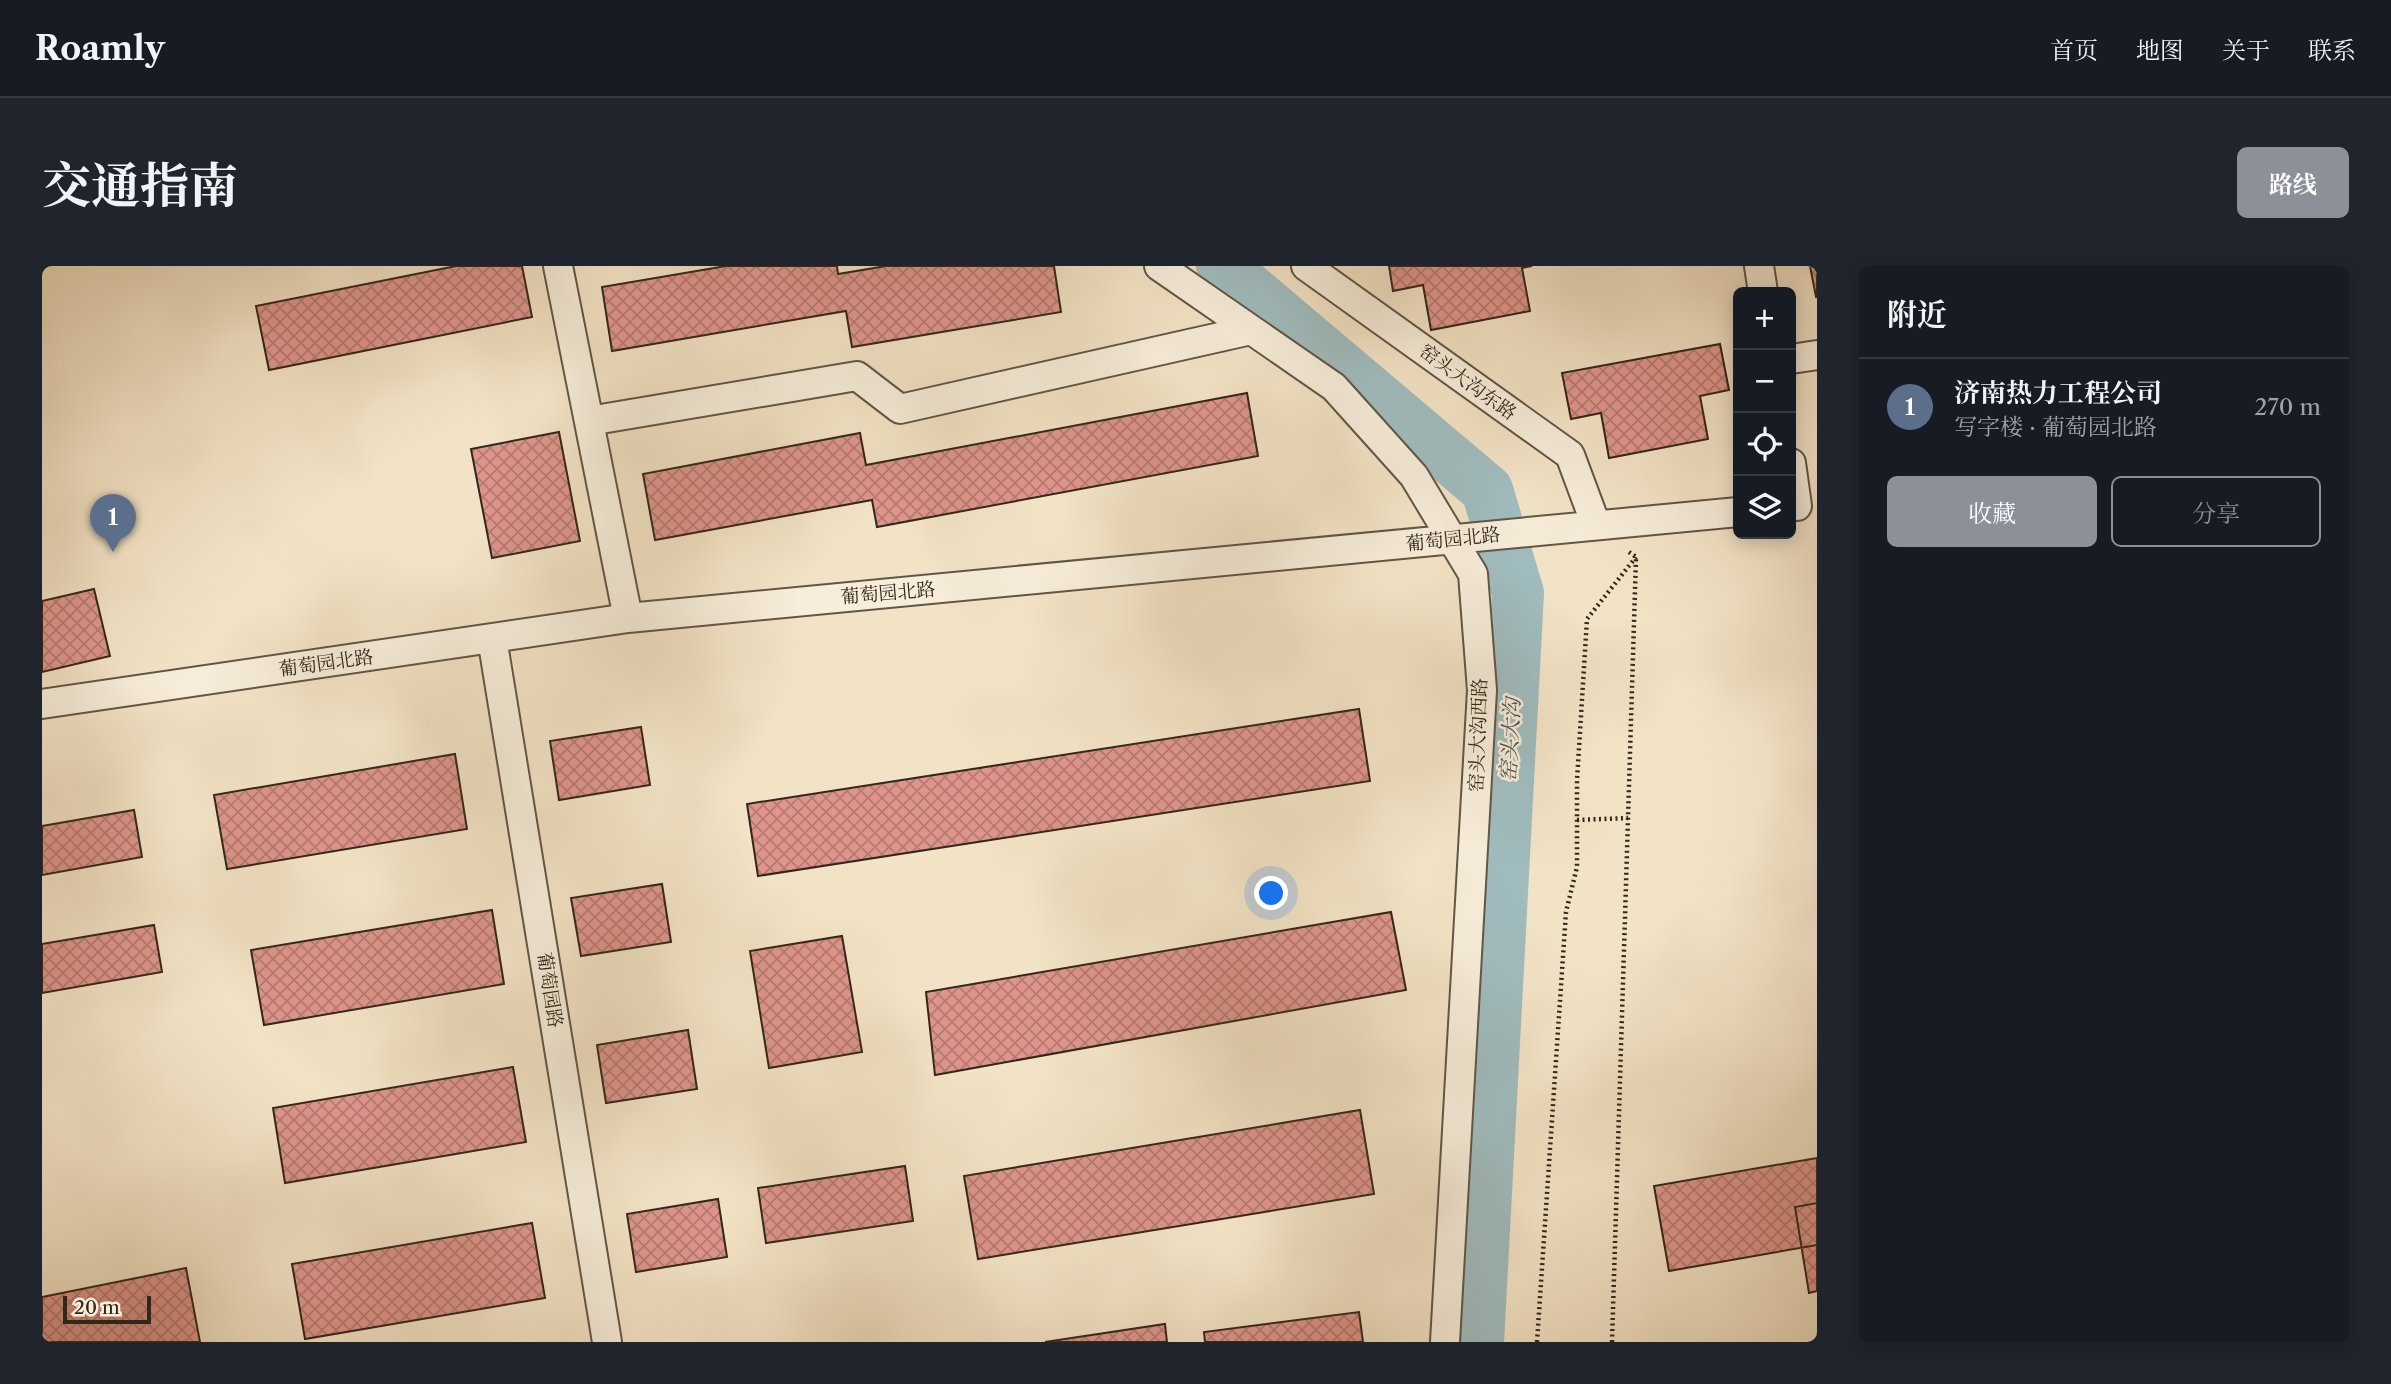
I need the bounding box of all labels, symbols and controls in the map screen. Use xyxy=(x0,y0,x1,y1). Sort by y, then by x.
text: Roamly xyxy=(35,28,165,69)
text: 首页 xyxy=(2050,36,2098,65)
text: 地图 xyxy=(2136,36,2184,65)
text: 关于 xyxy=(2222,36,2270,65)
text: 联系 xyxy=(2308,36,2356,65)
button: 路线 xyxy=(2237,147,2349,218)
text: 交通指南 xyxy=(42,155,238,216)
map controls xyxy=(1733,287,1796,539)
button: + xyxy=(1733,287,1796,350)
text: 附近 xyxy=(1887,296,1947,333)
street label: 窑头大沟东路 xyxy=(1415,339,1521,425)
button: − xyxy=(1733,350,1796,413)
text: 济南热力工程公司 xyxy=(1954,377,2162,409)
text: 1 xyxy=(1905,393,1915,421)
text: 270 m xyxy=(2254,393,2321,421)
button: locate xyxy=(1733,413,1796,476)
text: 写字楼 · 葡萄园北路 xyxy=(1954,413,2157,441)
button: layers xyxy=(1733,476,1796,539)
button: 收藏 xyxy=(1887,476,2097,547)
button: 分享 xyxy=(2111,476,2321,547)
pin: 1 xyxy=(90,494,136,552)
street label: 葡萄园北路 xyxy=(1405,523,1501,555)
street label: 葡萄园北路 xyxy=(840,577,936,609)
street label: 葡萄园北路 xyxy=(277,645,375,681)
street label: 窑头大沟西路 xyxy=(1465,678,1491,792)
water label: 窑头大沟 xyxy=(1495,694,1525,783)
your location xyxy=(1254,876,1288,910)
street label: 葡萄园路 xyxy=(533,951,567,1029)
scale bar xyxy=(63,1293,150,1325)
text: 20 m xyxy=(74,1296,120,1319)

